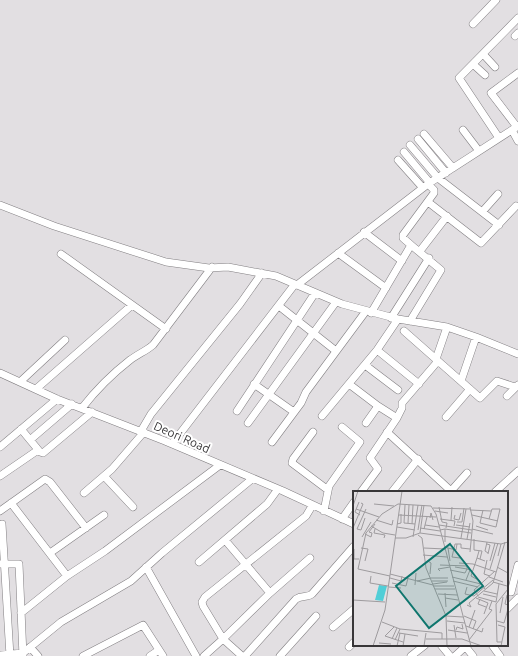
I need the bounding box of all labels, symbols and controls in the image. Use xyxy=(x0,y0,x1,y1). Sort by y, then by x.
street label: Deori Road xyxy=(152,419,212,455)
inset map xyxy=(353,491,508,646)

